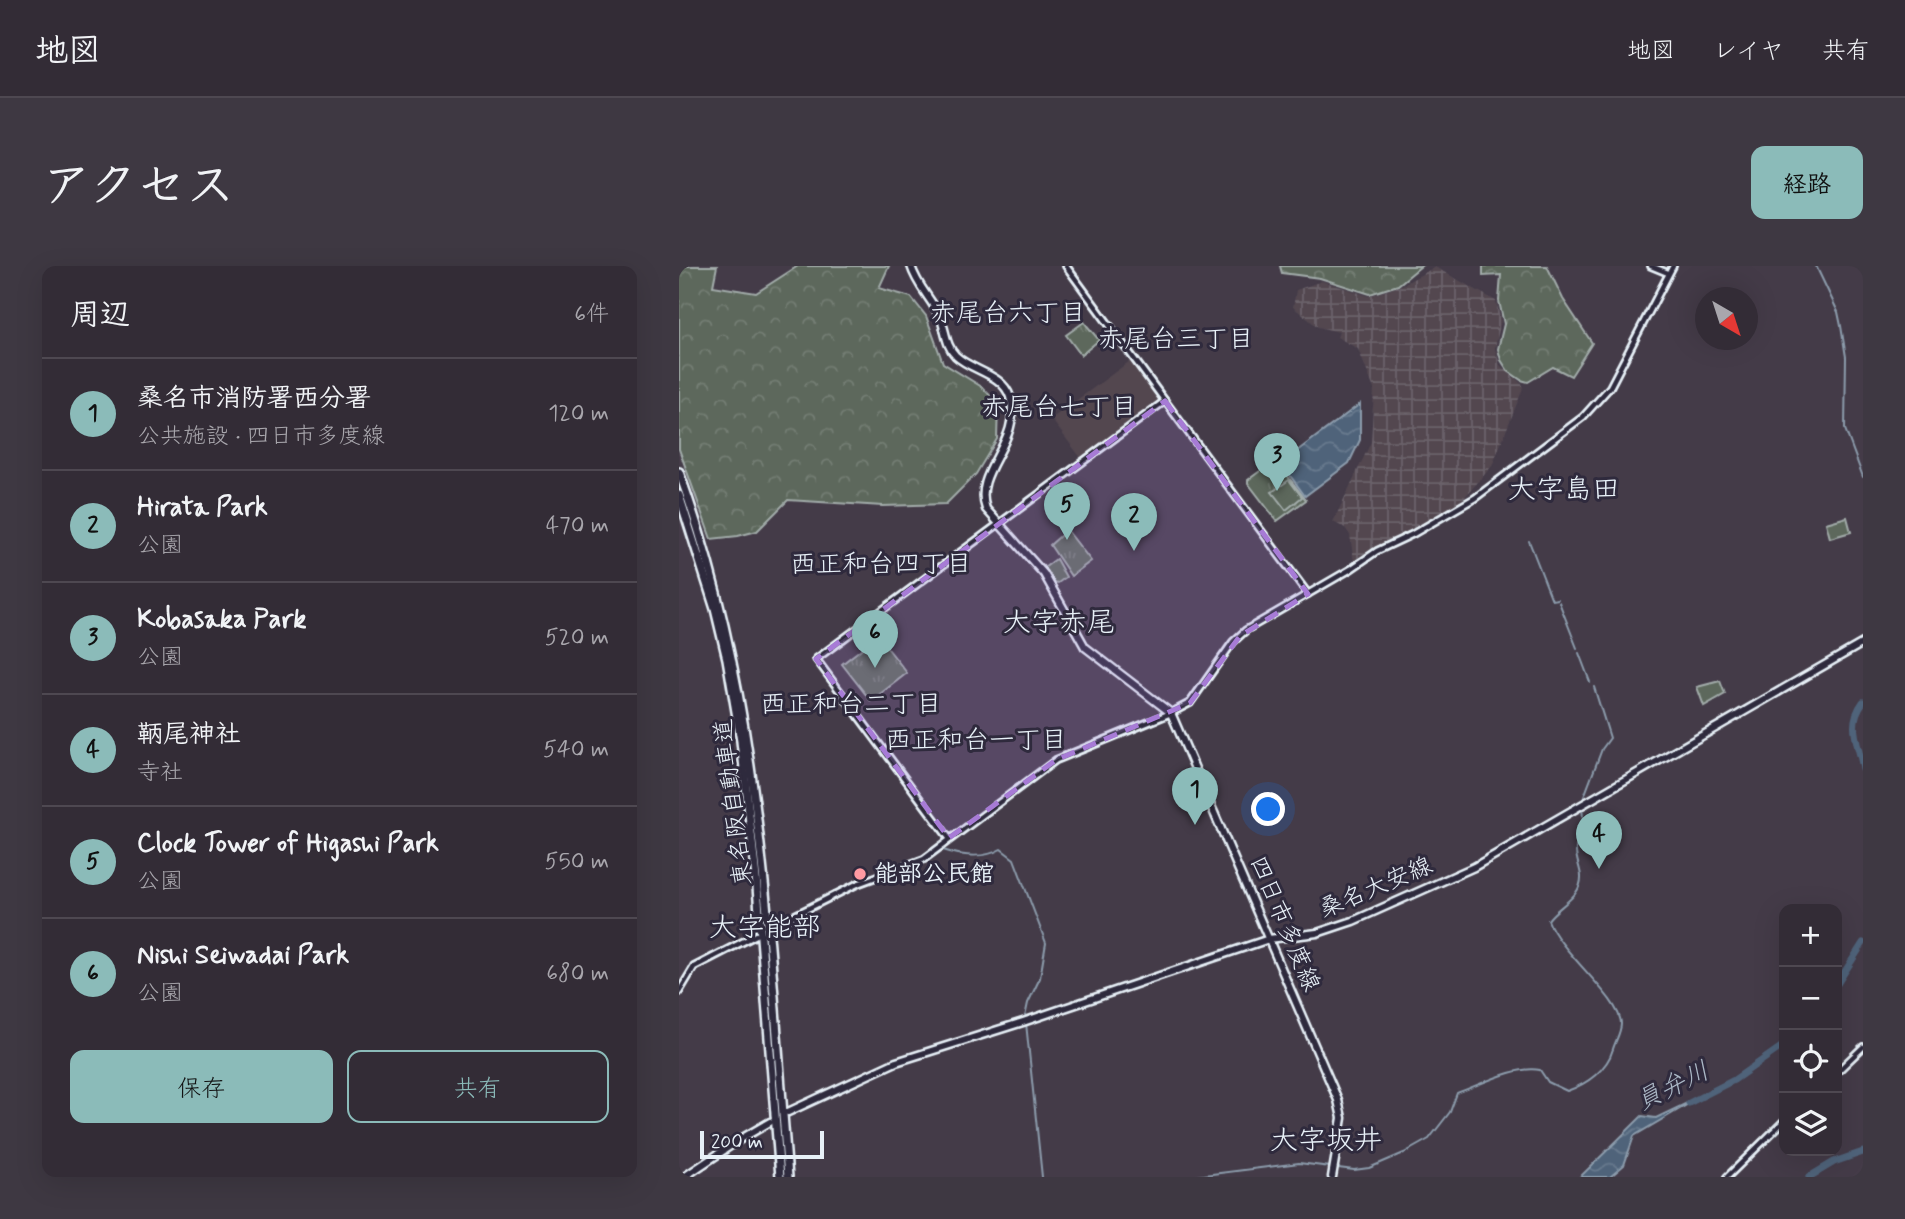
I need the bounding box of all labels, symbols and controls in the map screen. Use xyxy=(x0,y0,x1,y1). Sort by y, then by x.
text: 地図 xyxy=(35,30,101,74)
text: 地図 xyxy=(1627,36,1675,67)
text: レイヤ xyxy=(1713,36,1784,67)
text: 共有 xyxy=(1822,36,1870,67)
button: 経路 xyxy=(1751,146,1863,219)
text: アクセス xyxy=(42,155,235,220)
north arrow xyxy=(1695,287,1758,350)
text: 周辺 xyxy=(70,296,130,335)
district label: 赤尾台六丁目 xyxy=(930,297,1086,331)
text: 6件 xyxy=(574,300,609,330)
district label: 赤尾台三丁目 xyxy=(1098,323,1254,357)
text: 桑名市消防署西分署 xyxy=(137,382,371,416)
district label: 赤尾台七丁目 xyxy=(981,391,1137,425)
text: 1 xyxy=(88,399,98,429)
text: 120 m xyxy=(548,399,609,429)
text: 公共施設 · 四日市多度線 xyxy=(137,422,385,452)
pin: 3 xyxy=(1254,433,1300,491)
district label: 大字島田 xyxy=(1508,472,1620,509)
pin: 5 xyxy=(1044,482,1090,540)
text: Hirata Park xyxy=(137,491,268,525)
pin: 2 xyxy=(1111,493,1157,551)
text: 2 xyxy=(87,511,99,541)
text: 470 m xyxy=(546,511,609,541)
text: 公園 xyxy=(137,531,183,561)
district label: 西正和台四丁目 xyxy=(790,548,972,582)
text: Kobasaka Park xyxy=(137,603,306,637)
district label: 大字赤尾 xyxy=(1003,605,1115,642)
pin: 6 xyxy=(852,610,898,668)
text: 3 xyxy=(88,623,98,653)
text: 520 m xyxy=(545,623,609,653)
text: 公園 xyxy=(137,643,183,673)
district label: 西正和台二丁目 xyxy=(760,688,942,722)
street label: 東名阪自動車道 xyxy=(708,717,760,887)
text: 鞆尾神社 xyxy=(137,718,241,752)
district label: 西正和台一丁目 xyxy=(885,724,1067,758)
text: 4 xyxy=(86,735,100,765)
text: 540 m xyxy=(543,735,609,765)
text: 寺社 xyxy=(137,758,183,788)
pin: 1 xyxy=(1172,767,1218,825)
your location xyxy=(1251,792,1285,826)
pin: 4 xyxy=(1576,811,1622,869)
text: Clock Tower of Higashi Park xyxy=(137,827,439,861)
text: 5 xyxy=(86,847,100,877)
text: 550 m xyxy=(545,847,609,877)
street label: 桑名大安線 xyxy=(1315,850,1437,926)
street label: 四日市多度線 xyxy=(1242,852,1326,996)
place label: 能部公民館 xyxy=(874,859,994,890)
marker: 能部公民館 xyxy=(852,866,868,882)
text: 公園 xyxy=(137,867,183,897)
map controls xyxy=(1779,904,1842,1156)
button: + xyxy=(1779,904,1842,967)
district label: 大字能部 xyxy=(709,910,821,947)
text: Nishi Seiwadai Park xyxy=(137,939,349,973)
text: 6 xyxy=(87,959,99,989)
text: 680 m xyxy=(546,959,609,989)
button: − xyxy=(1779,967,1842,1030)
text: 公園 xyxy=(137,979,183,1009)
button: locate xyxy=(1779,1030,1842,1093)
button: 保存 xyxy=(70,1050,333,1123)
button: 共有 xyxy=(347,1050,609,1123)
water label: 員弁川 xyxy=(1630,1055,1716,1119)
button: layers xyxy=(1779,1093,1842,1156)
district label: 大字坂井 xyxy=(1270,1123,1382,1160)
scale bar xyxy=(700,1128,824,1160)
text: 200 m xyxy=(711,1130,763,1155)

